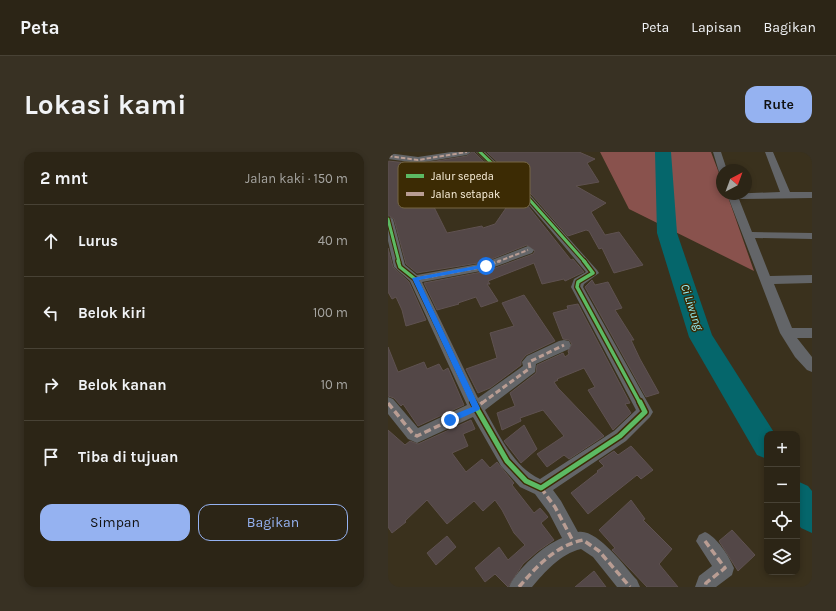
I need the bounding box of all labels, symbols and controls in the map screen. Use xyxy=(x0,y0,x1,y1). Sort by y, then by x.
text: Peta xyxy=(20,17,60,39)
text: Peta xyxy=(641,19,669,36)
text: Lapisan xyxy=(691,19,741,36)
text: Bagikan xyxy=(763,19,816,36)
button: Rute xyxy=(745,86,812,123)
text: Lokasi kami xyxy=(24,88,186,121)
legend xyxy=(398,162,530,208)
north arrow xyxy=(716,164,752,200)
text: 2 mnt xyxy=(40,168,88,188)
text: Jalur sepeda xyxy=(431,170,494,183)
text: Jalan kaki · 150 m xyxy=(245,171,348,186)
text: Jalan setapak xyxy=(431,188,500,201)
icon: ahead xyxy=(40,230,62,252)
text: Lurus xyxy=(78,232,118,250)
text: 40 m xyxy=(318,233,348,248)
route start xyxy=(477,257,495,275)
water label: Ci Liwung xyxy=(678,282,706,333)
icon: left xyxy=(40,302,62,324)
text: Belok kiri xyxy=(78,304,146,322)
text: 100 m xyxy=(313,305,348,320)
icon: right xyxy=(40,374,62,396)
text: Belok kanan xyxy=(78,376,167,394)
text: 10 m xyxy=(321,377,348,392)
route end xyxy=(441,411,459,429)
map controls xyxy=(764,431,800,575)
button: + xyxy=(764,431,800,467)
icon: arrive xyxy=(40,446,62,468)
text: Tiba di tujuan xyxy=(78,448,178,466)
button: − xyxy=(764,467,800,503)
button: locate xyxy=(764,503,800,539)
button: Simpan xyxy=(40,504,190,541)
button: Bagikan xyxy=(198,504,348,541)
button: layers xyxy=(764,539,800,575)

